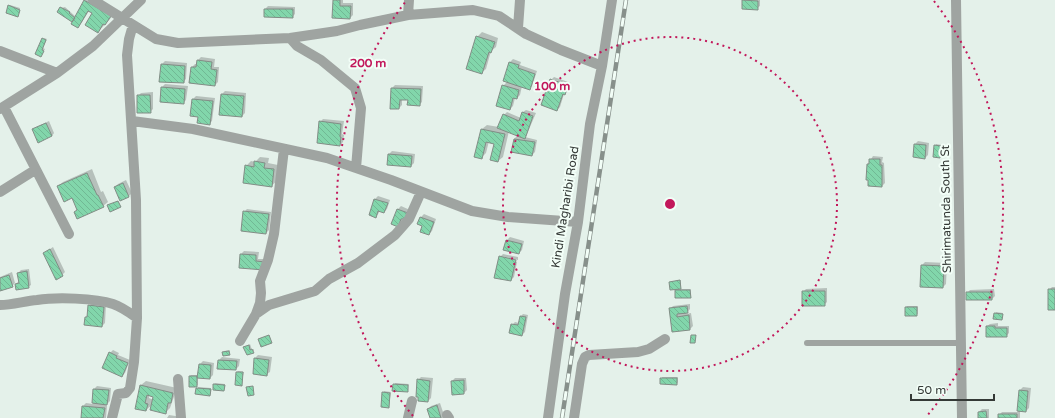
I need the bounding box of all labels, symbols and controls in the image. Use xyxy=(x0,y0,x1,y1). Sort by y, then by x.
text: 200 m xyxy=(350,56,386,70)
text: 100 m xyxy=(534,79,570,93)
street label: Shirimatunda South St xyxy=(938,144,954,273)
street label: Kindi Magharibi Road xyxy=(548,145,582,269)
centre of rings xyxy=(663,197,677,211)
scale bar xyxy=(911,376,994,402)
text: 50 m xyxy=(917,383,946,397)

